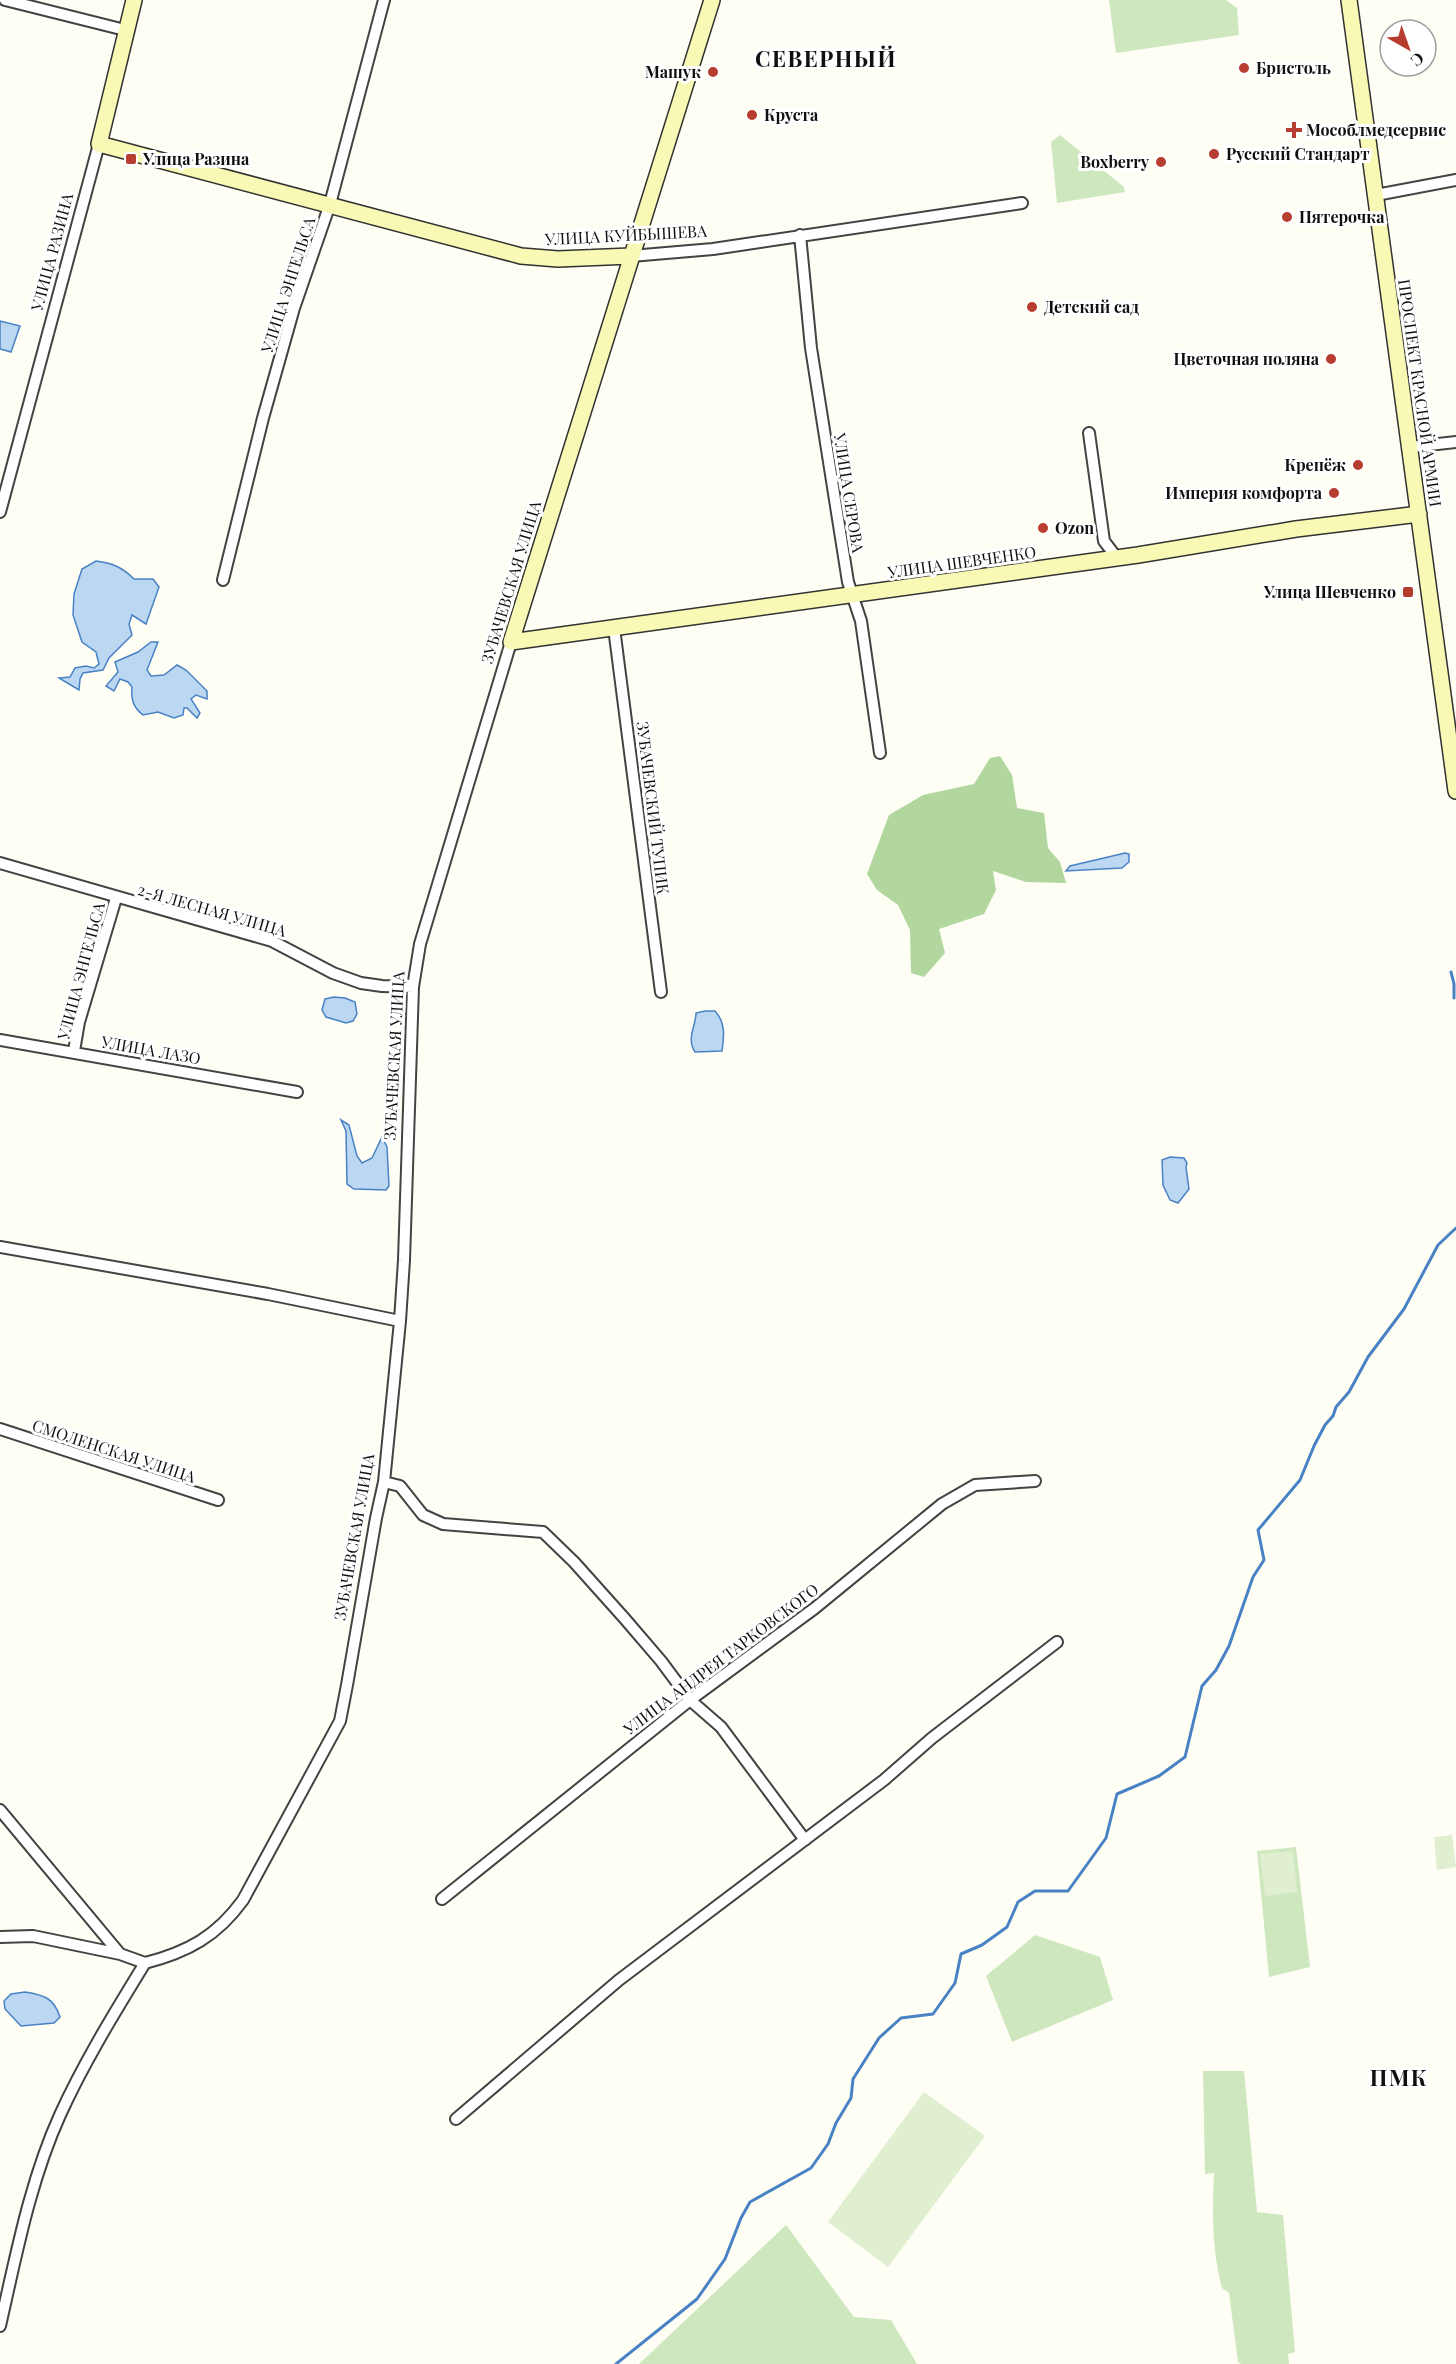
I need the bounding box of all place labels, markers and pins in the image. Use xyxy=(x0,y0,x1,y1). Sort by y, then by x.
place label: Бристоль xyxy=(1256,57,1331,78)
place label: Машук xyxy=(645,61,701,82)
marker: Бристоль xyxy=(1237,61,1251,75)
marker: Машук xyxy=(706,65,720,79)
place label: Круста xyxy=(764,104,819,125)
marker: Круста xyxy=(745,108,759,122)
place label: Мособлмедсервис xyxy=(1306,119,1446,140)
marker: Мособлмедсервис xyxy=(1287,123,1301,137)
place label: Русский Стандарт xyxy=(1226,143,1369,164)
marker: Русский Стандарт xyxy=(1207,147,1221,161)
place label: Улица Разина xyxy=(142,148,250,169)
place label: Boxberry xyxy=(1080,151,1150,172)
marker: Улица Разина xyxy=(124,152,138,166)
marker: Boxberry xyxy=(1154,155,1168,169)
place label: Пятерочка xyxy=(1299,206,1385,227)
marker: Пятерочка xyxy=(1280,210,1294,224)
place label: Детский сад xyxy=(1044,296,1139,317)
marker: Детский сад xyxy=(1025,300,1039,314)
place label: Цветочная поляна xyxy=(1173,348,1320,369)
marker: Цветочная поляна xyxy=(1324,352,1338,366)
place label: Крепёж xyxy=(1285,454,1346,475)
marker: Крепёж xyxy=(1351,458,1365,472)
place label: Империя комфорта xyxy=(1165,482,1323,503)
marker: Империя комфорта xyxy=(1327,486,1341,500)
place label: Ozon xyxy=(1055,517,1094,538)
marker: Ozon xyxy=(1036,521,1050,535)
place label: Улица Шевченко xyxy=(1263,581,1396,602)
marker: Улица Шевченко xyxy=(1401,585,1415,599)

